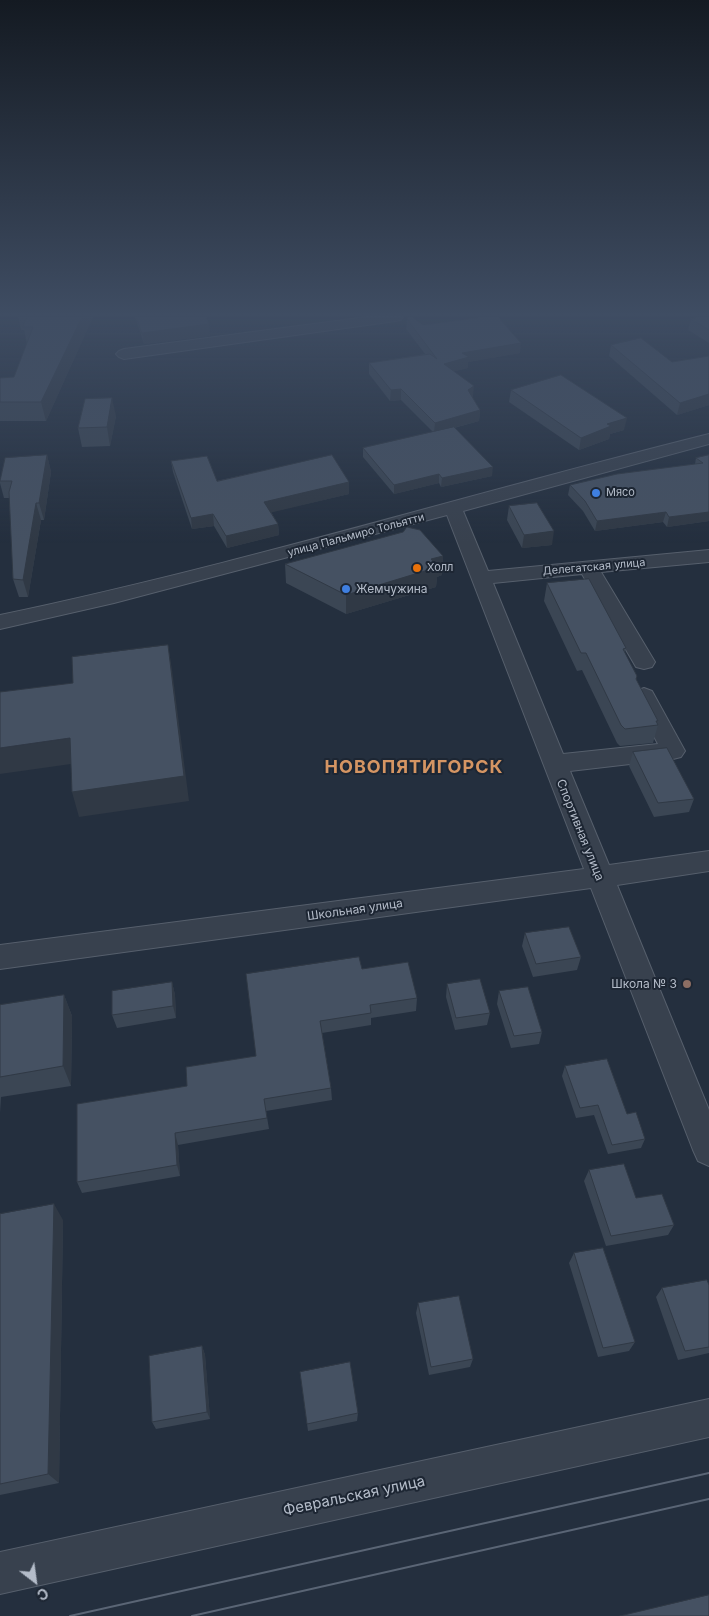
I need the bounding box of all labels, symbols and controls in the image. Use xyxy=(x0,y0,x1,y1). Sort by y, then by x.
place label: Мясо xyxy=(606,486,635,500)
marker: Мясо xyxy=(590,487,602,499)
street label: улица Пальмиро Тольятти xyxy=(286,510,426,560)
street label: Делегатская улица xyxy=(542,556,646,578)
place label: Холл xyxy=(427,561,453,575)
marker: Холл xyxy=(411,562,423,574)
place label: Жемчужина xyxy=(356,582,428,596)
marker: Жемчужина xyxy=(340,583,352,595)
district label: НОВОПЯТИГОРСК xyxy=(323,757,505,779)
street label: Спортивная улица xyxy=(553,777,607,883)
street label: Школьная улица xyxy=(306,896,404,924)
place label: Школа № 3 xyxy=(611,977,677,991)
marker: Школа № 3 xyxy=(681,978,693,990)
street label: Февральская улица xyxy=(281,1472,427,1520)
north arrow xyxy=(10,1556,60,1606)
text: С xyxy=(34,1584,51,1604)

